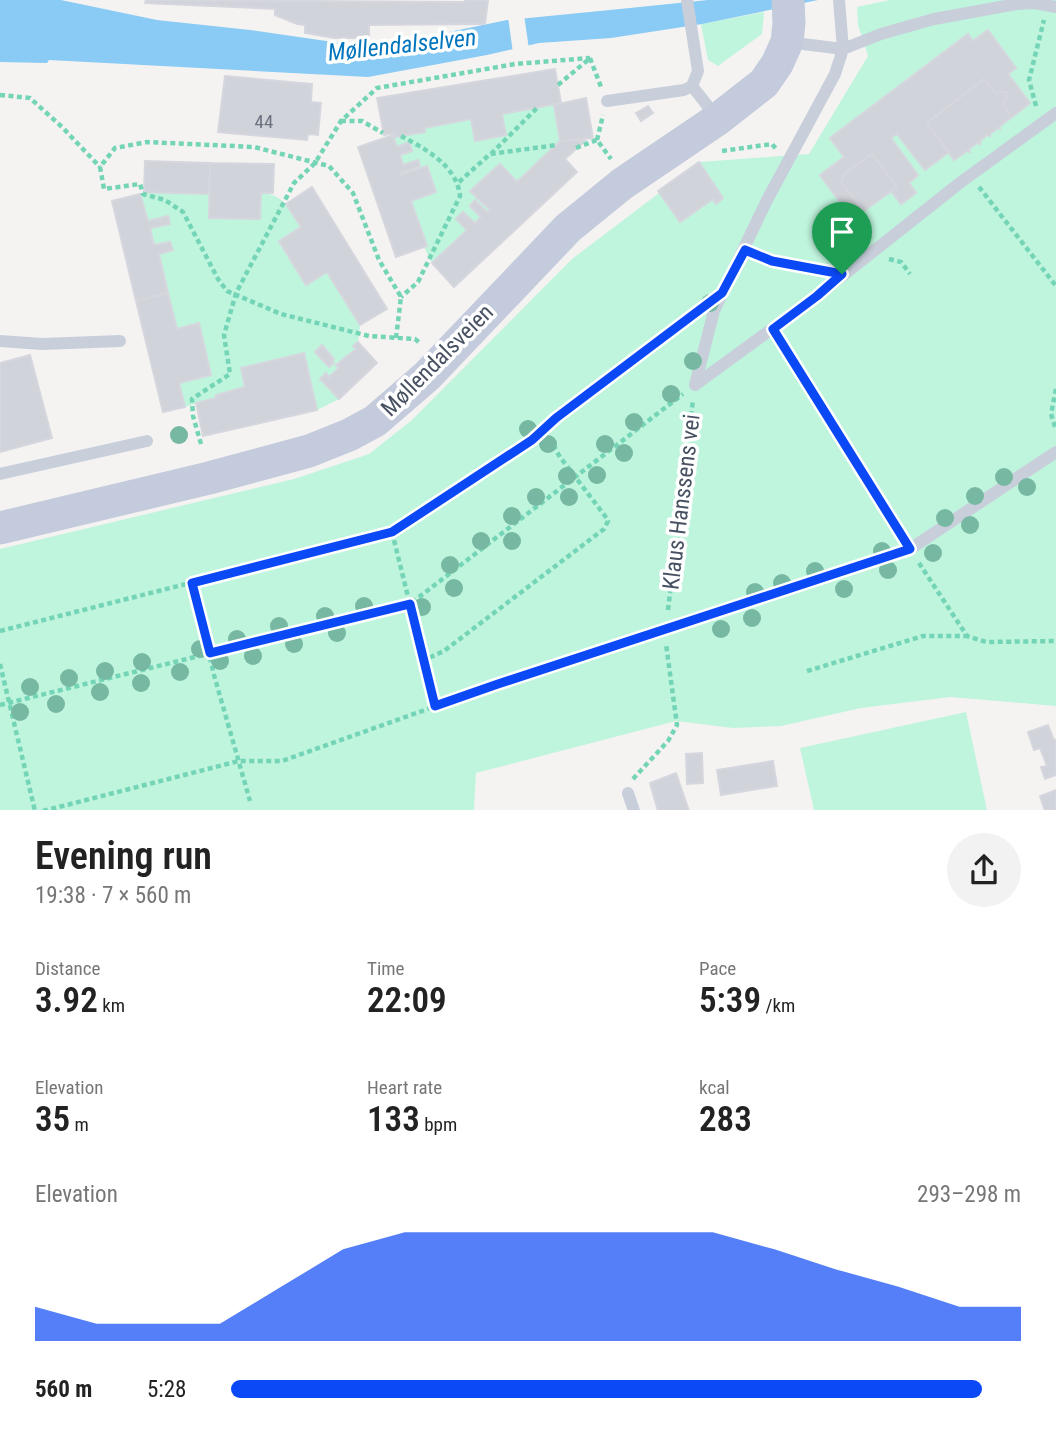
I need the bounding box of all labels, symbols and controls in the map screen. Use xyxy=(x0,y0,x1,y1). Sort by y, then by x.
water label: Møllendalselven xyxy=(326,23,478,67)
house number: 44 xyxy=(255,110,273,133)
pin xyxy=(812,202,872,274)
icon: arrive xyxy=(823,213,861,251)
street label: Møllendalsveien xyxy=(376,299,499,422)
street label: Klaus Hanssens vei xyxy=(657,413,706,591)
button: share xyxy=(947,833,1021,907)
text: Evening run xyxy=(35,834,212,878)
text: 19:38 · 7 × 560 m xyxy=(35,882,191,909)
text: Distance xyxy=(35,957,100,980)
text: Time xyxy=(367,957,404,980)
text: Pace xyxy=(699,957,736,980)
text: 3.92 xyxy=(35,980,98,1021)
text: 22:09 xyxy=(367,980,447,1021)
text: 5:39 xyxy=(699,980,761,1021)
text: km xyxy=(98,994,125,1017)
text: /km xyxy=(761,994,795,1017)
text: Elevation xyxy=(35,1076,103,1099)
text: Heart rate xyxy=(367,1076,442,1099)
text: kcal xyxy=(699,1076,730,1099)
text: 35 xyxy=(35,1099,70,1140)
text: 133 xyxy=(367,1099,420,1140)
text: 283 xyxy=(699,1099,752,1140)
text: m xyxy=(70,1113,89,1136)
text: bpm xyxy=(420,1113,457,1136)
text: Elevation xyxy=(35,1181,118,1208)
text: 293–298 m xyxy=(917,1181,1021,1208)
text: 560 m xyxy=(35,1376,92,1403)
text: 5:28 xyxy=(147,1376,186,1403)

